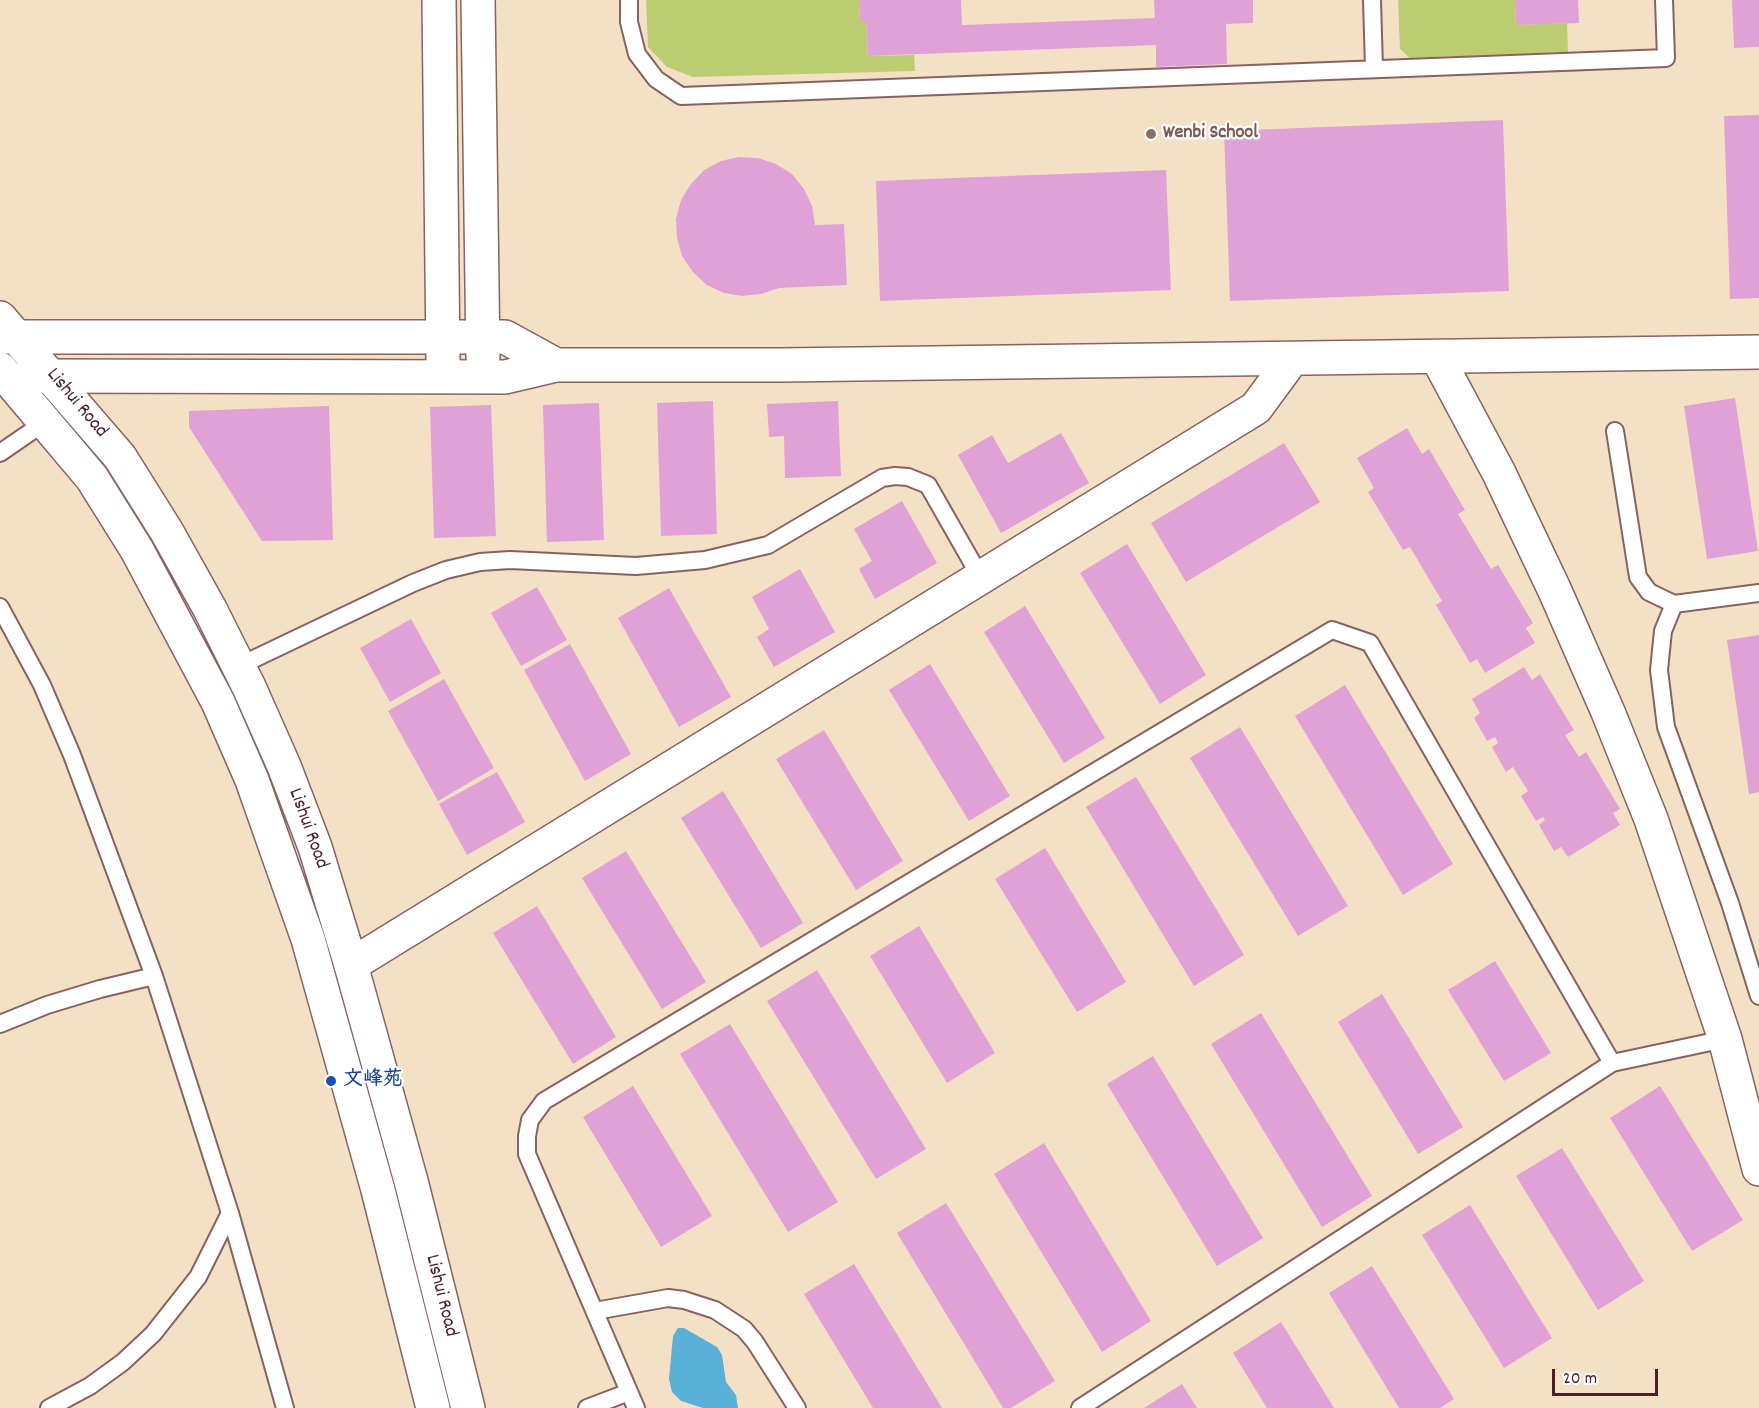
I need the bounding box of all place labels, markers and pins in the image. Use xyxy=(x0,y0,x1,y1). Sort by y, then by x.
place label: Wenbi School xyxy=(1163,122,1258,146)
marker: Wenbi School xyxy=(1144,127,1158,141)
place label: 文峰苑 xyxy=(343,1069,403,1093)
marker: 文峰苑 xyxy=(324,1074,338,1088)

